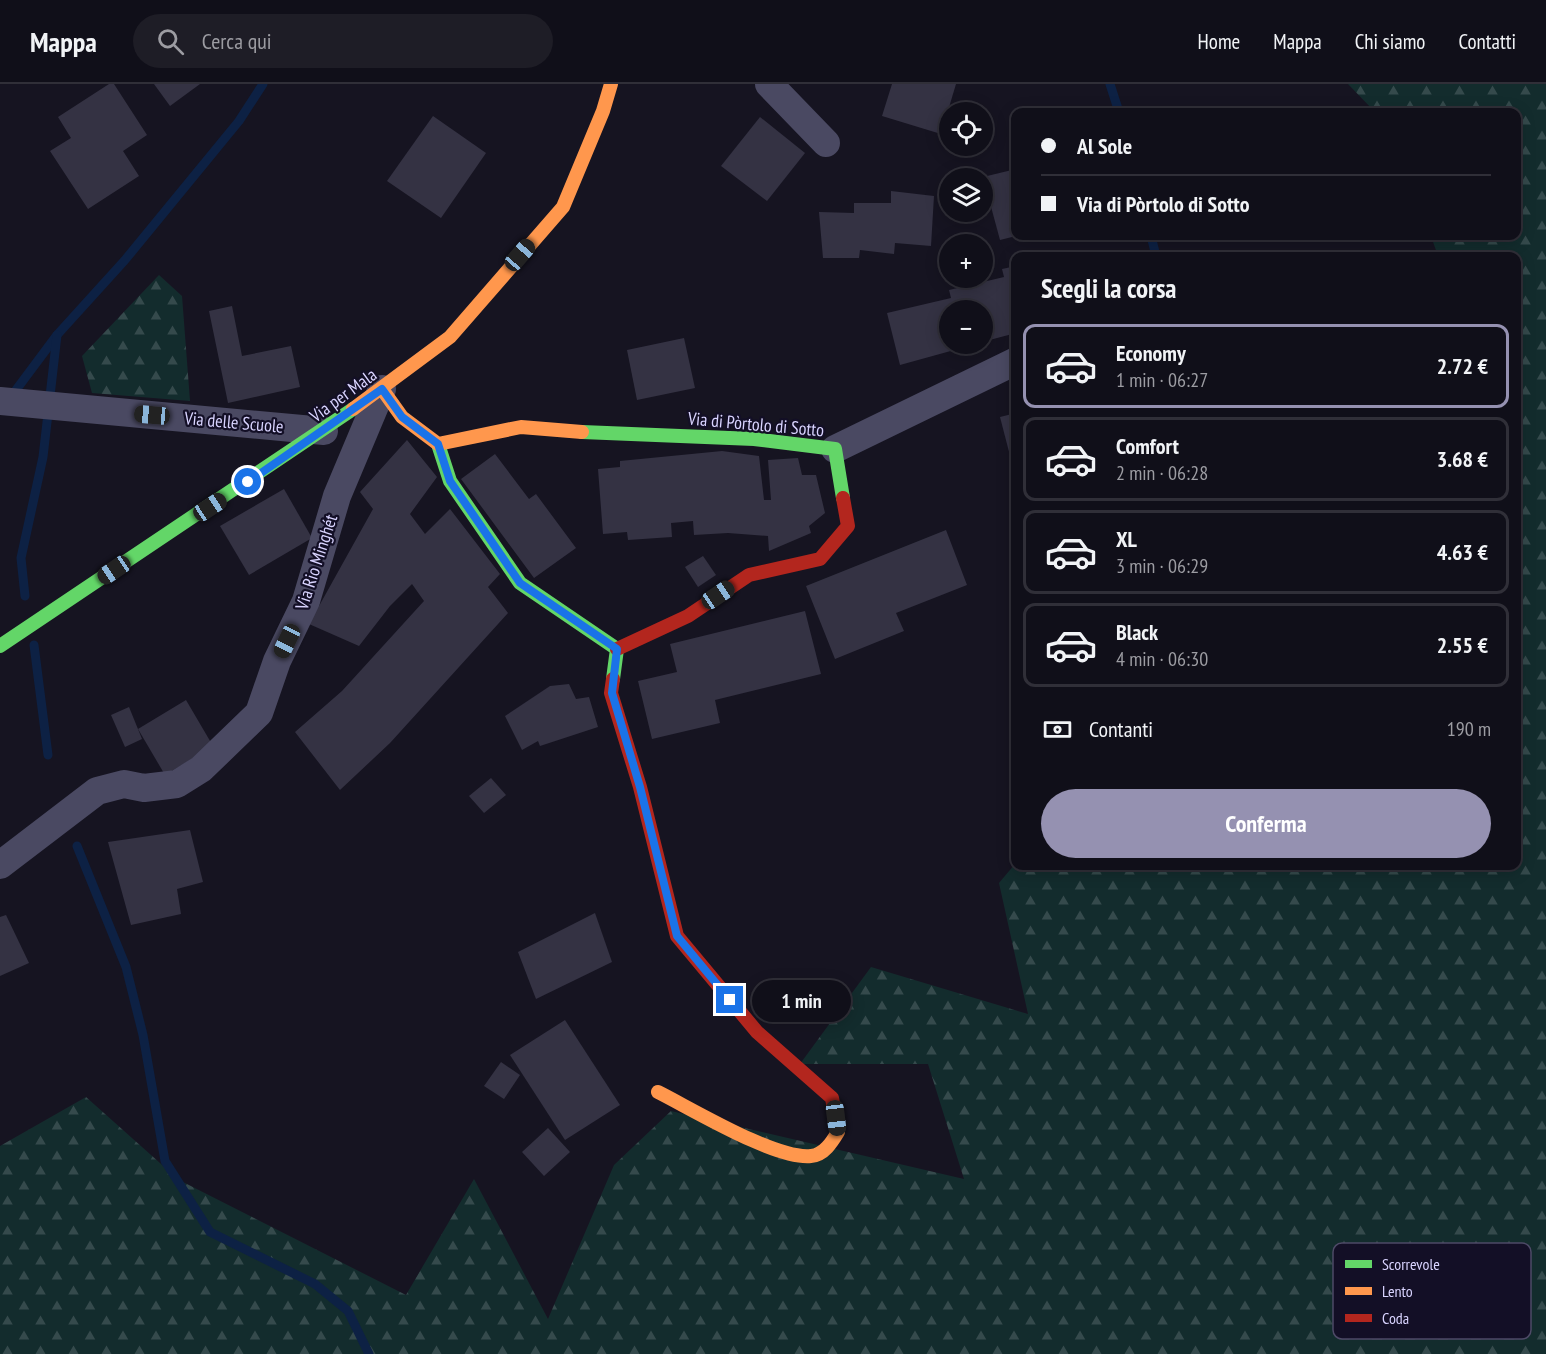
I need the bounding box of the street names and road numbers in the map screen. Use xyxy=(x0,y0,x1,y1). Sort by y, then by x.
street label: Via per Mala xyxy=(304,363,381,428)
street label: Via delle Scuole xyxy=(182,406,285,438)
street label: Via di Pòrtolo di Sotto xyxy=(686,407,825,441)
street label: Via Rio Minghét xyxy=(289,511,342,613)

